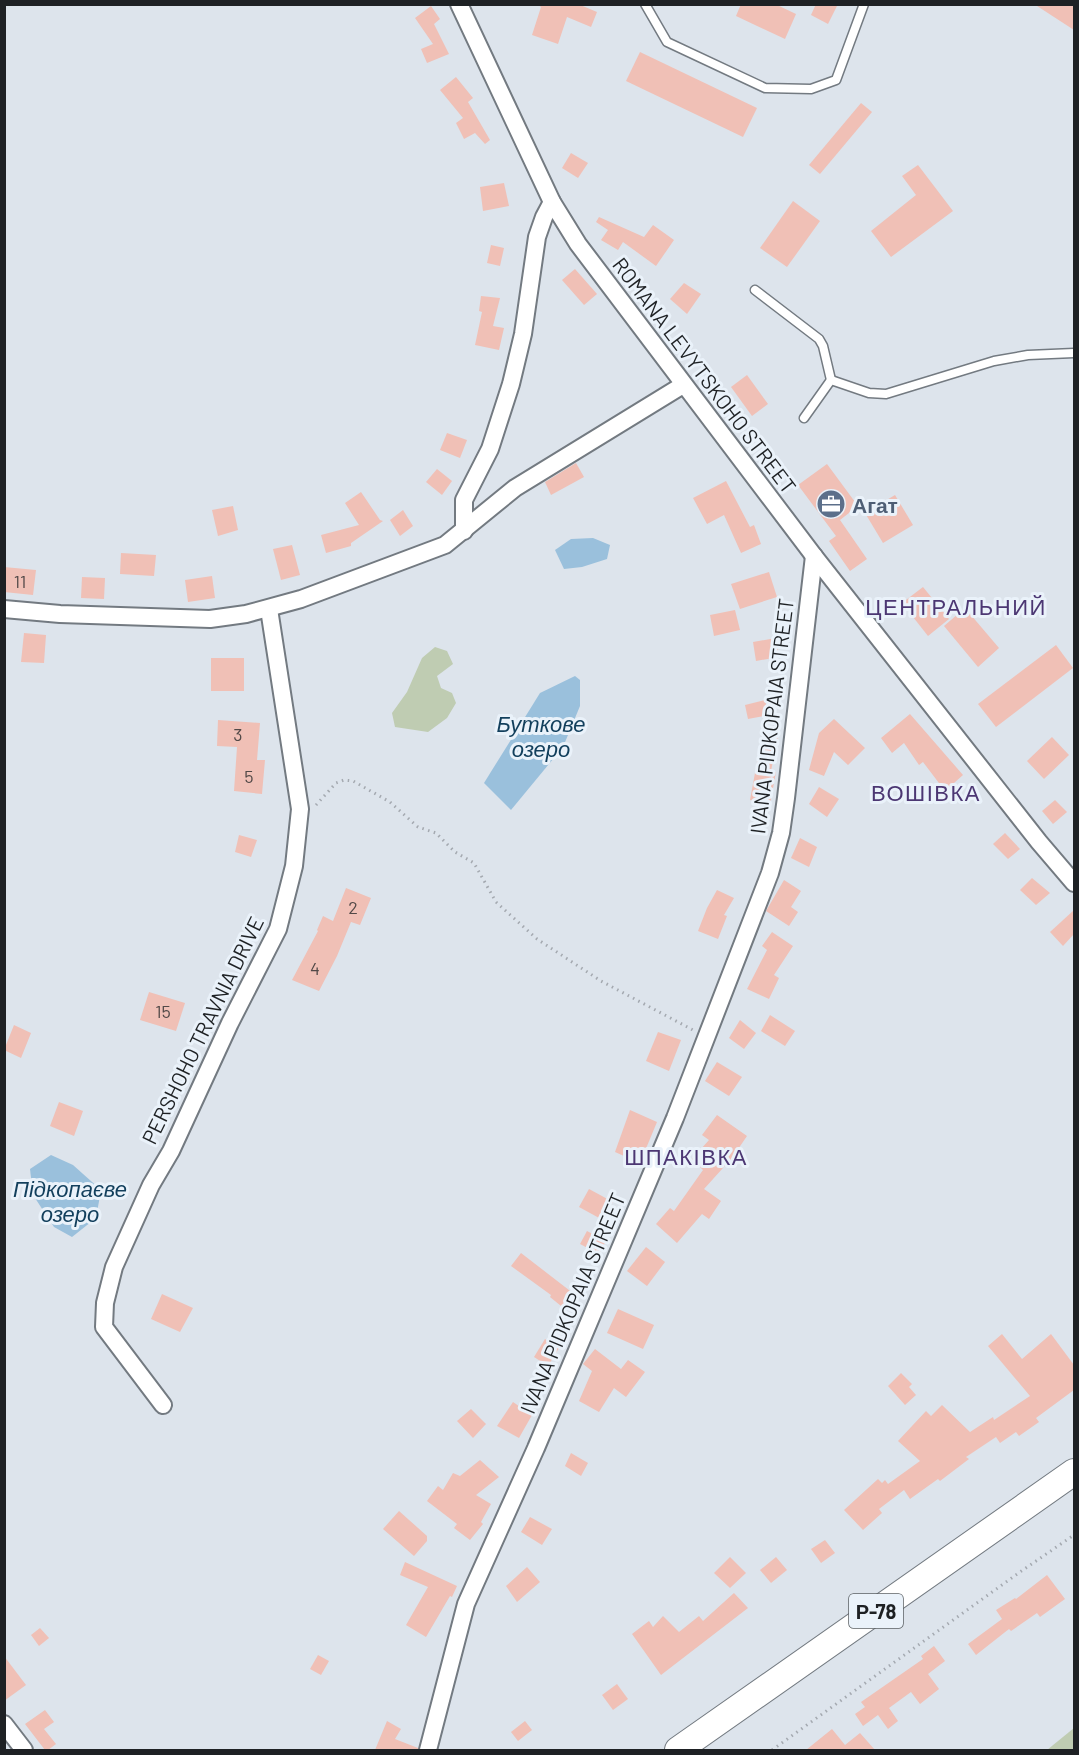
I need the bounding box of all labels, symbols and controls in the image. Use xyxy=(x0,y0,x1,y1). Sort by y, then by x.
street label: ROMANA LEVYTSKOHO STREET xyxy=(608,252,802,498)
office icon: Агат xyxy=(815,488,847,520)
place label: Агат xyxy=(852,492,898,517)
house number: 11 xyxy=(14,570,26,592)
district label: ЦЕНТРАЛЬНИЙ xyxy=(865,593,1047,620)
street label: IVANA PIDKOPAIA STREET xyxy=(744,597,798,835)
water label: Буткове озеро xyxy=(496,710,586,762)
house number: 3 xyxy=(233,723,243,745)
house number: 5 xyxy=(244,765,254,787)
district label: ВОШІВКА xyxy=(871,779,981,805)
house number: 2 xyxy=(348,896,358,918)
street label: PERSHOHO TRAVNIA DRIVE xyxy=(136,912,268,1148)
house number: 4 xyxy=(310,957,320,979)
house number: 15 xyxy=(155,1000,171,1022)
district label: ШПАКІВКА xyxy=(624,1143,748,1169)
water label: Підкопаєве озеро xyxy=(13,1175,127,1227)
street label: IVANA PIDKOPAIA STREET xyxy=(514,1189,630,1417)
road number: Р-78 xyxy=(849,1594,903,1628)

